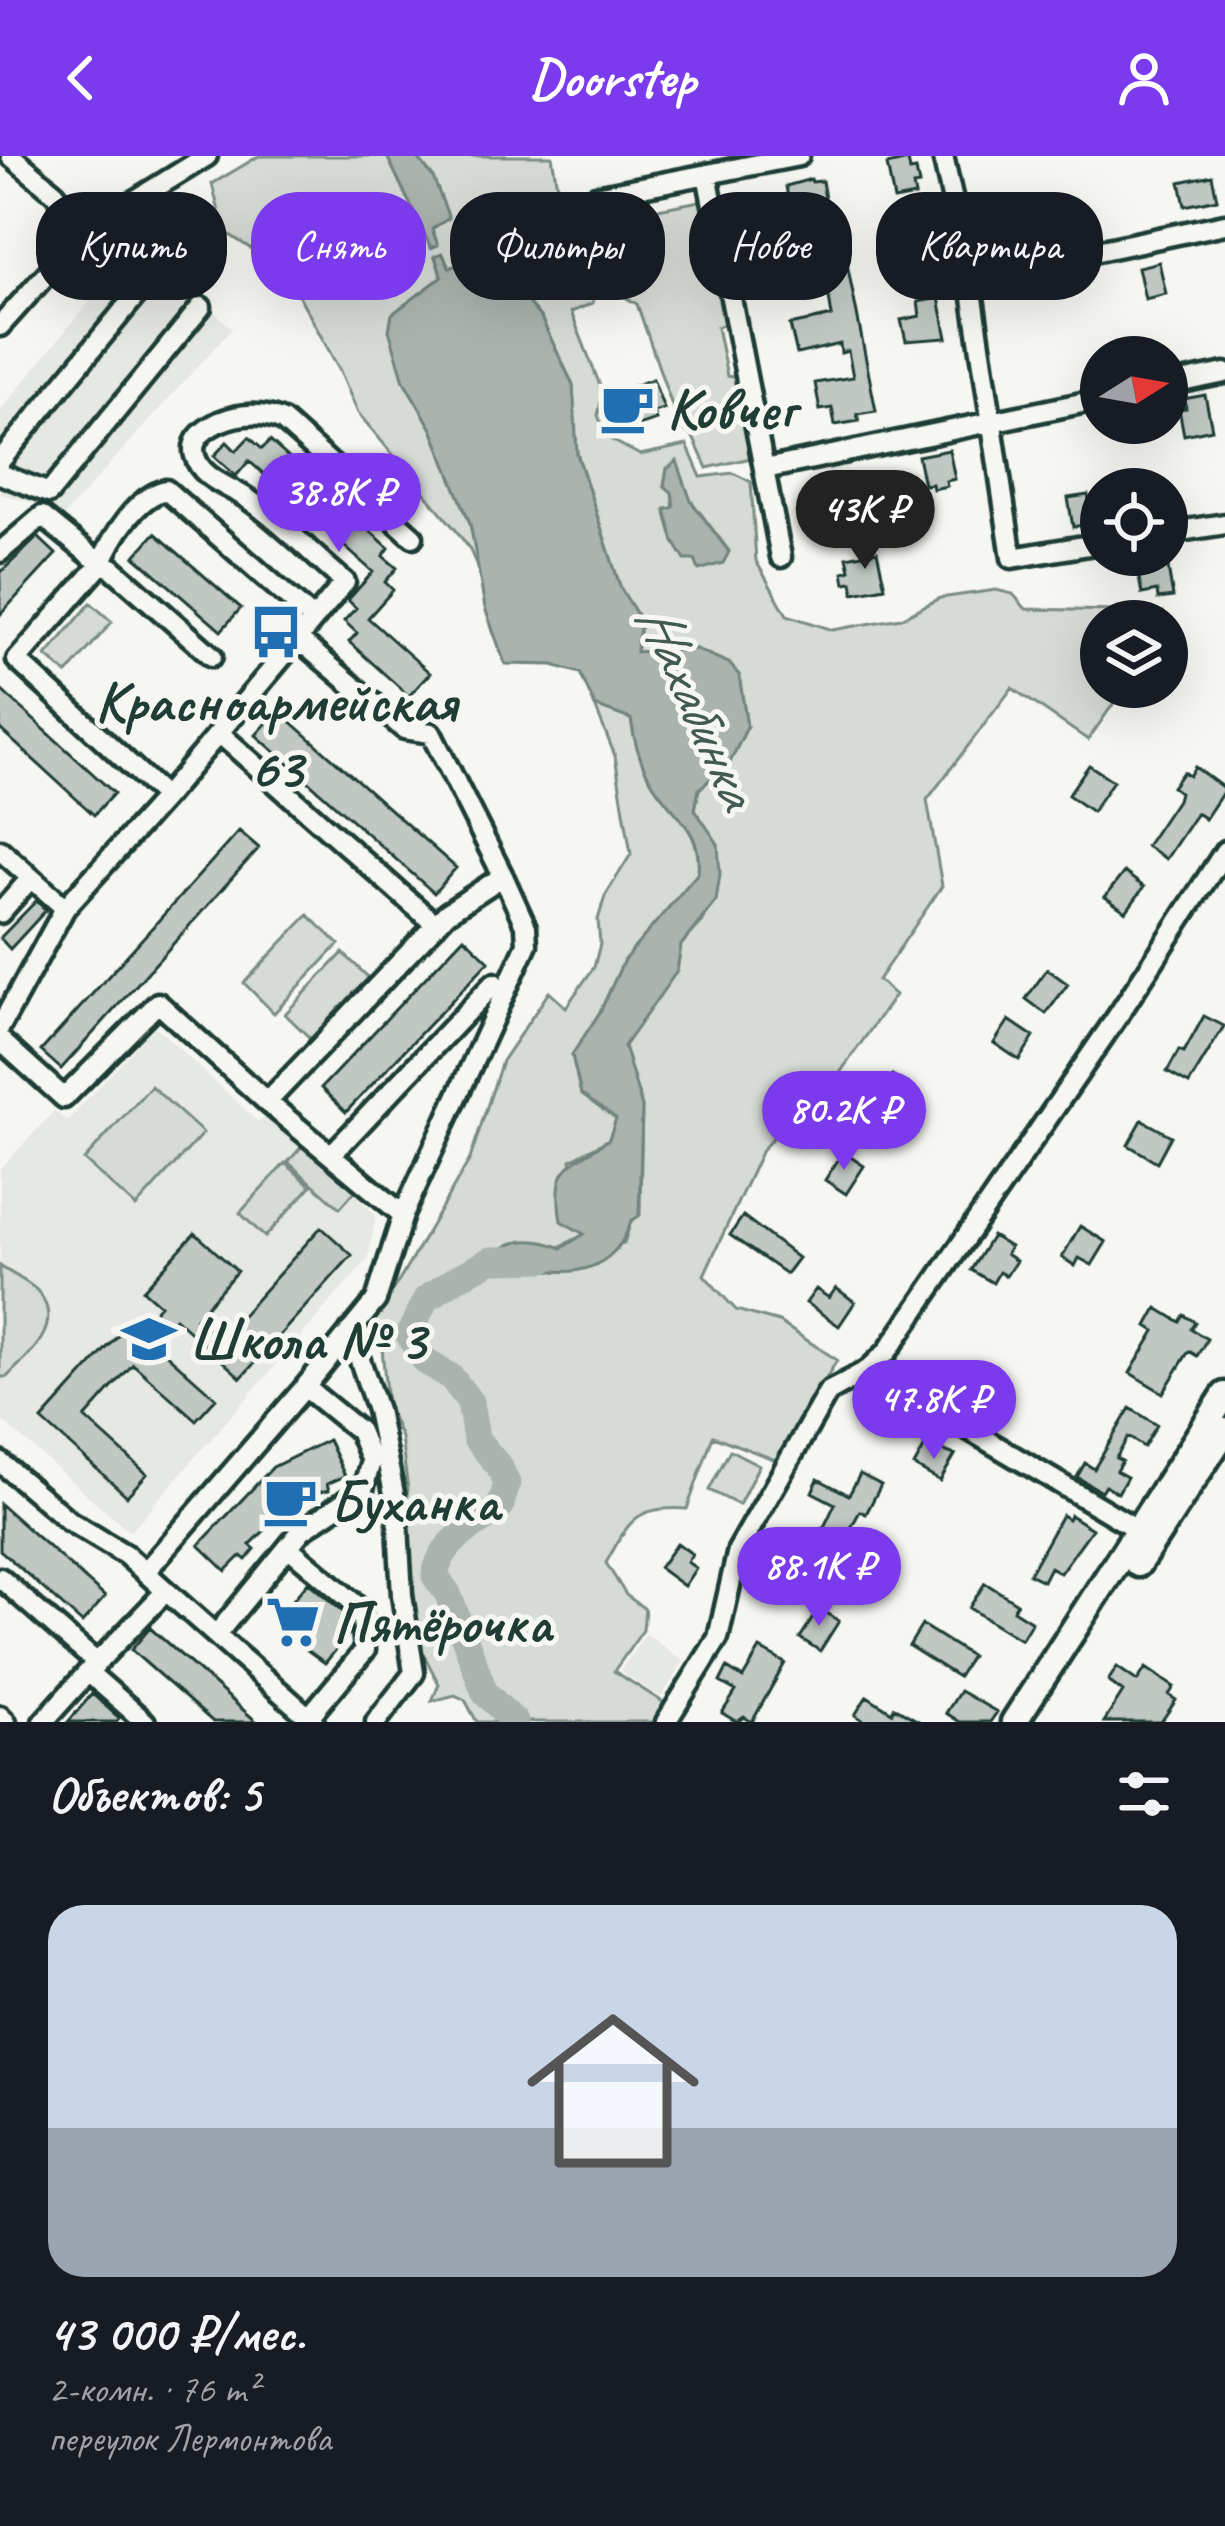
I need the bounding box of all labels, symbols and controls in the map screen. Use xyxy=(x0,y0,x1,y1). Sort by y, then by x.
text: Doorstep xyxy=(530,44,696,112)
icon: back xyxy=(48,45,114,111)
icon: person xyxy=(1111,45,1177,111)
chip: Купить xyxy=(36,192,227,300)
chip: Снять xyxy=(251,192,426,300)
chip: Фильтры xyxy=(450,192,665,300)
chip: Новое xyxy=(689,192,852,300)
chip: Квартира xyxy=(876,192,1103,300)
north arrow xyxy=(1080,336,1188,444)
map controls xyxy=(1080,336,1188,708)
place label: Ковчег xyxy=(667,373,802,445)
cafe icon: Ковчег xyxy=(598,379,656,437)
pin: 38.8K ₽ xyxy=(228,453,450,555)
text: 38.8K ₽ xyxy=(284,467,394,516)
button: locate xyxy=(1080,468,1188,576)
pin: 43K ₽ xyxy=(781,470,949,572)
text: 43K ₽ xyxy=(823,484,907,533)
water label: Нахабинка xyxy=(620,591,779,824)
button: layers xyxy=(1080,600,1188,708)
bus stop icon: Красноармейская 63 xyxy=(247,603,305,661)
place label: Красноармейская 63 xyxy=(95,666,461,804)
pin: 80.2K ₽ xyxy=(733,1071,955,1173)
text: 80.2K ₽ xyxy=(789,1085,899,1134)
place label: Школа № 3 xyxy=(189,1304,431,1376)
school or university icon: Школа № 3 xyxy=(120,1310,178,1368)
pin: 47.8K ₽ xyxy=(823,1360,1045,1462)
text: 47.8K ₽ xyxy=(879,1374,989,1423)
place label: Буханка xyxy=(330,1466,503,1538)
cafe icon: Буханка xyxy=(261,1472,319,1530)
pin: 88.1K ₽ xyxy=(708,1527,930,1629)
text: 88.1K ₽ xyxy=(764,1541,874,1590)
place label: Пятёрочка xyxy=(333,1587,555,1659)
supermarket icon: Пятёрочка xyxy=(264,1593,322,1651)
icon: filters xyxy=(1111,1761,1177,1827)
text: Объектов: 5 xyxy=(48,1762,260,1826)
icon: home xyxy=(505,1983,721,2199)
text: 43 000 ₽/мес. xyxy=(48,2301,305,2365)
text: 2-комн. · 76 m² xyxy=(48,2365,258,2414)
text: переулок Лермонтова xyxy=(48,2414,331,2463)

